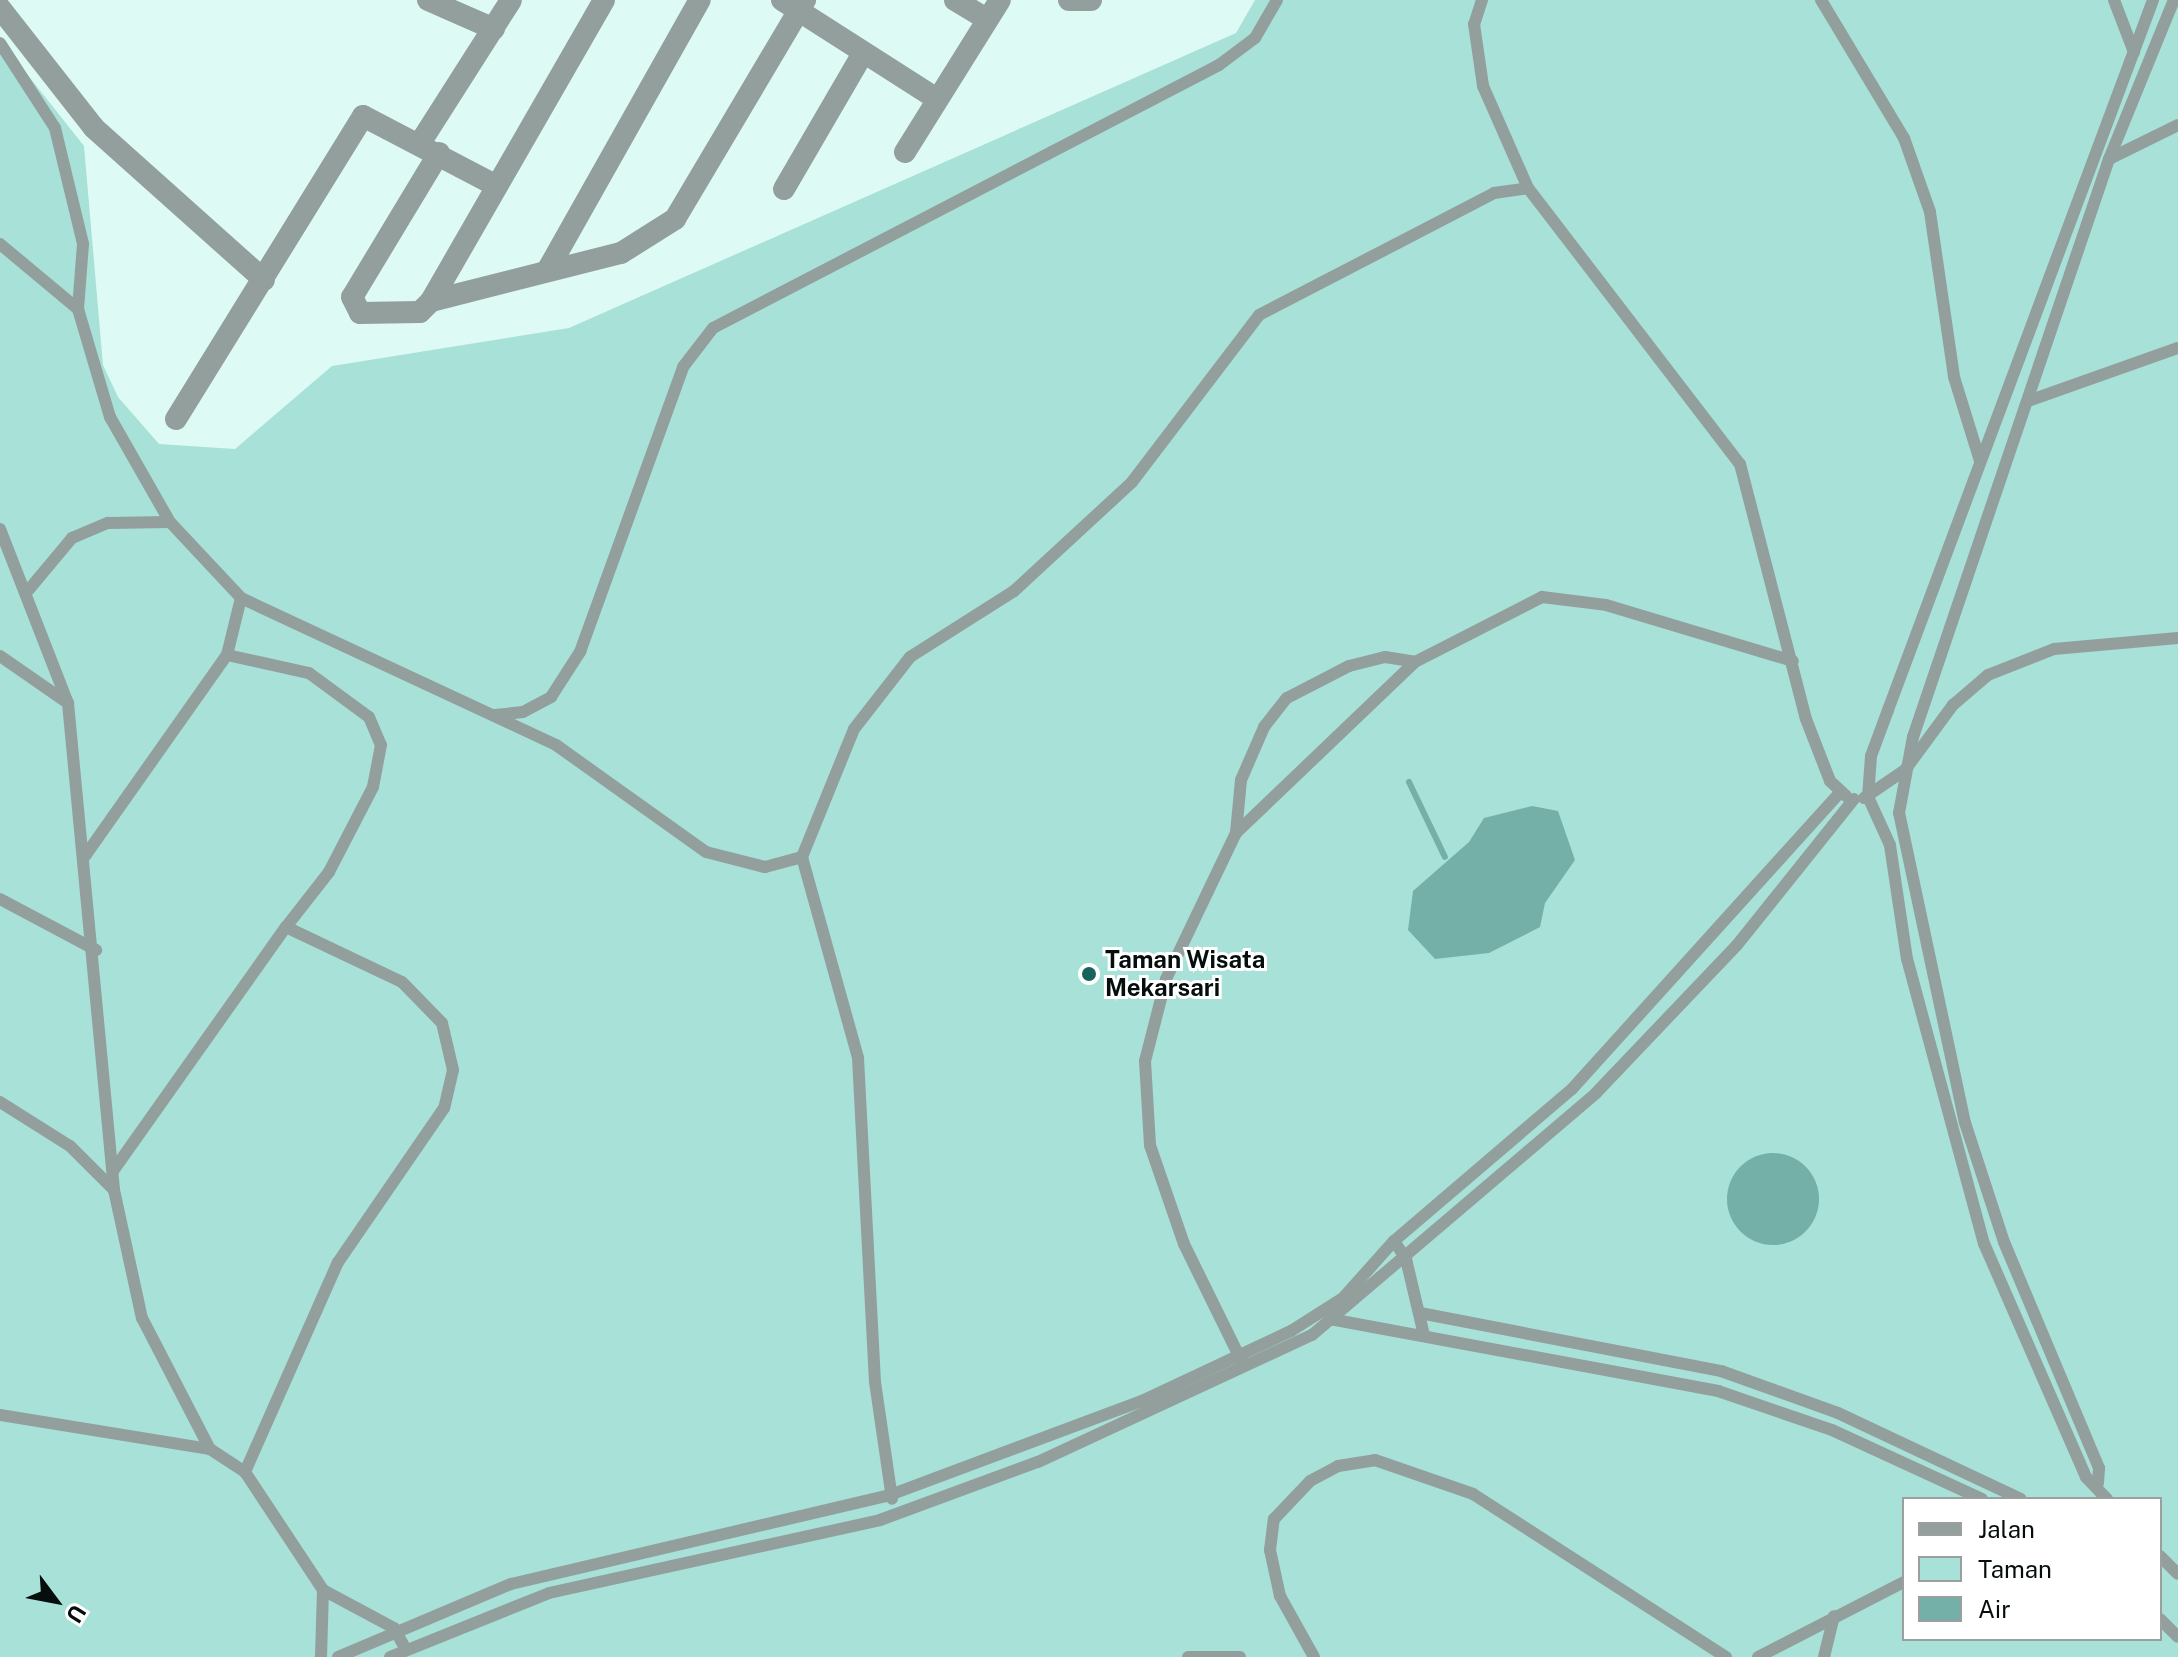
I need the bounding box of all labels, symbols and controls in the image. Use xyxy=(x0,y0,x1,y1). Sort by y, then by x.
place label: Taman Wisata Mekarsari xyxy=(1105,946,1266,1002)
marker: Taman Wisata Mekarsari xyxy=(1080,965,1098,983)
legend xyxy=(1902,1497,2162,1641)
text: Jalan xyxy=(1978,1515,2035,1543)
text: Taman xyxy=(1978,1555,2052,1583)
north arrow xyxy=(16,1561,96,1641)
text: Air xyxy=(1978,1595,2011,1623)
text: U xyxy=(61,1600,92,1627)

